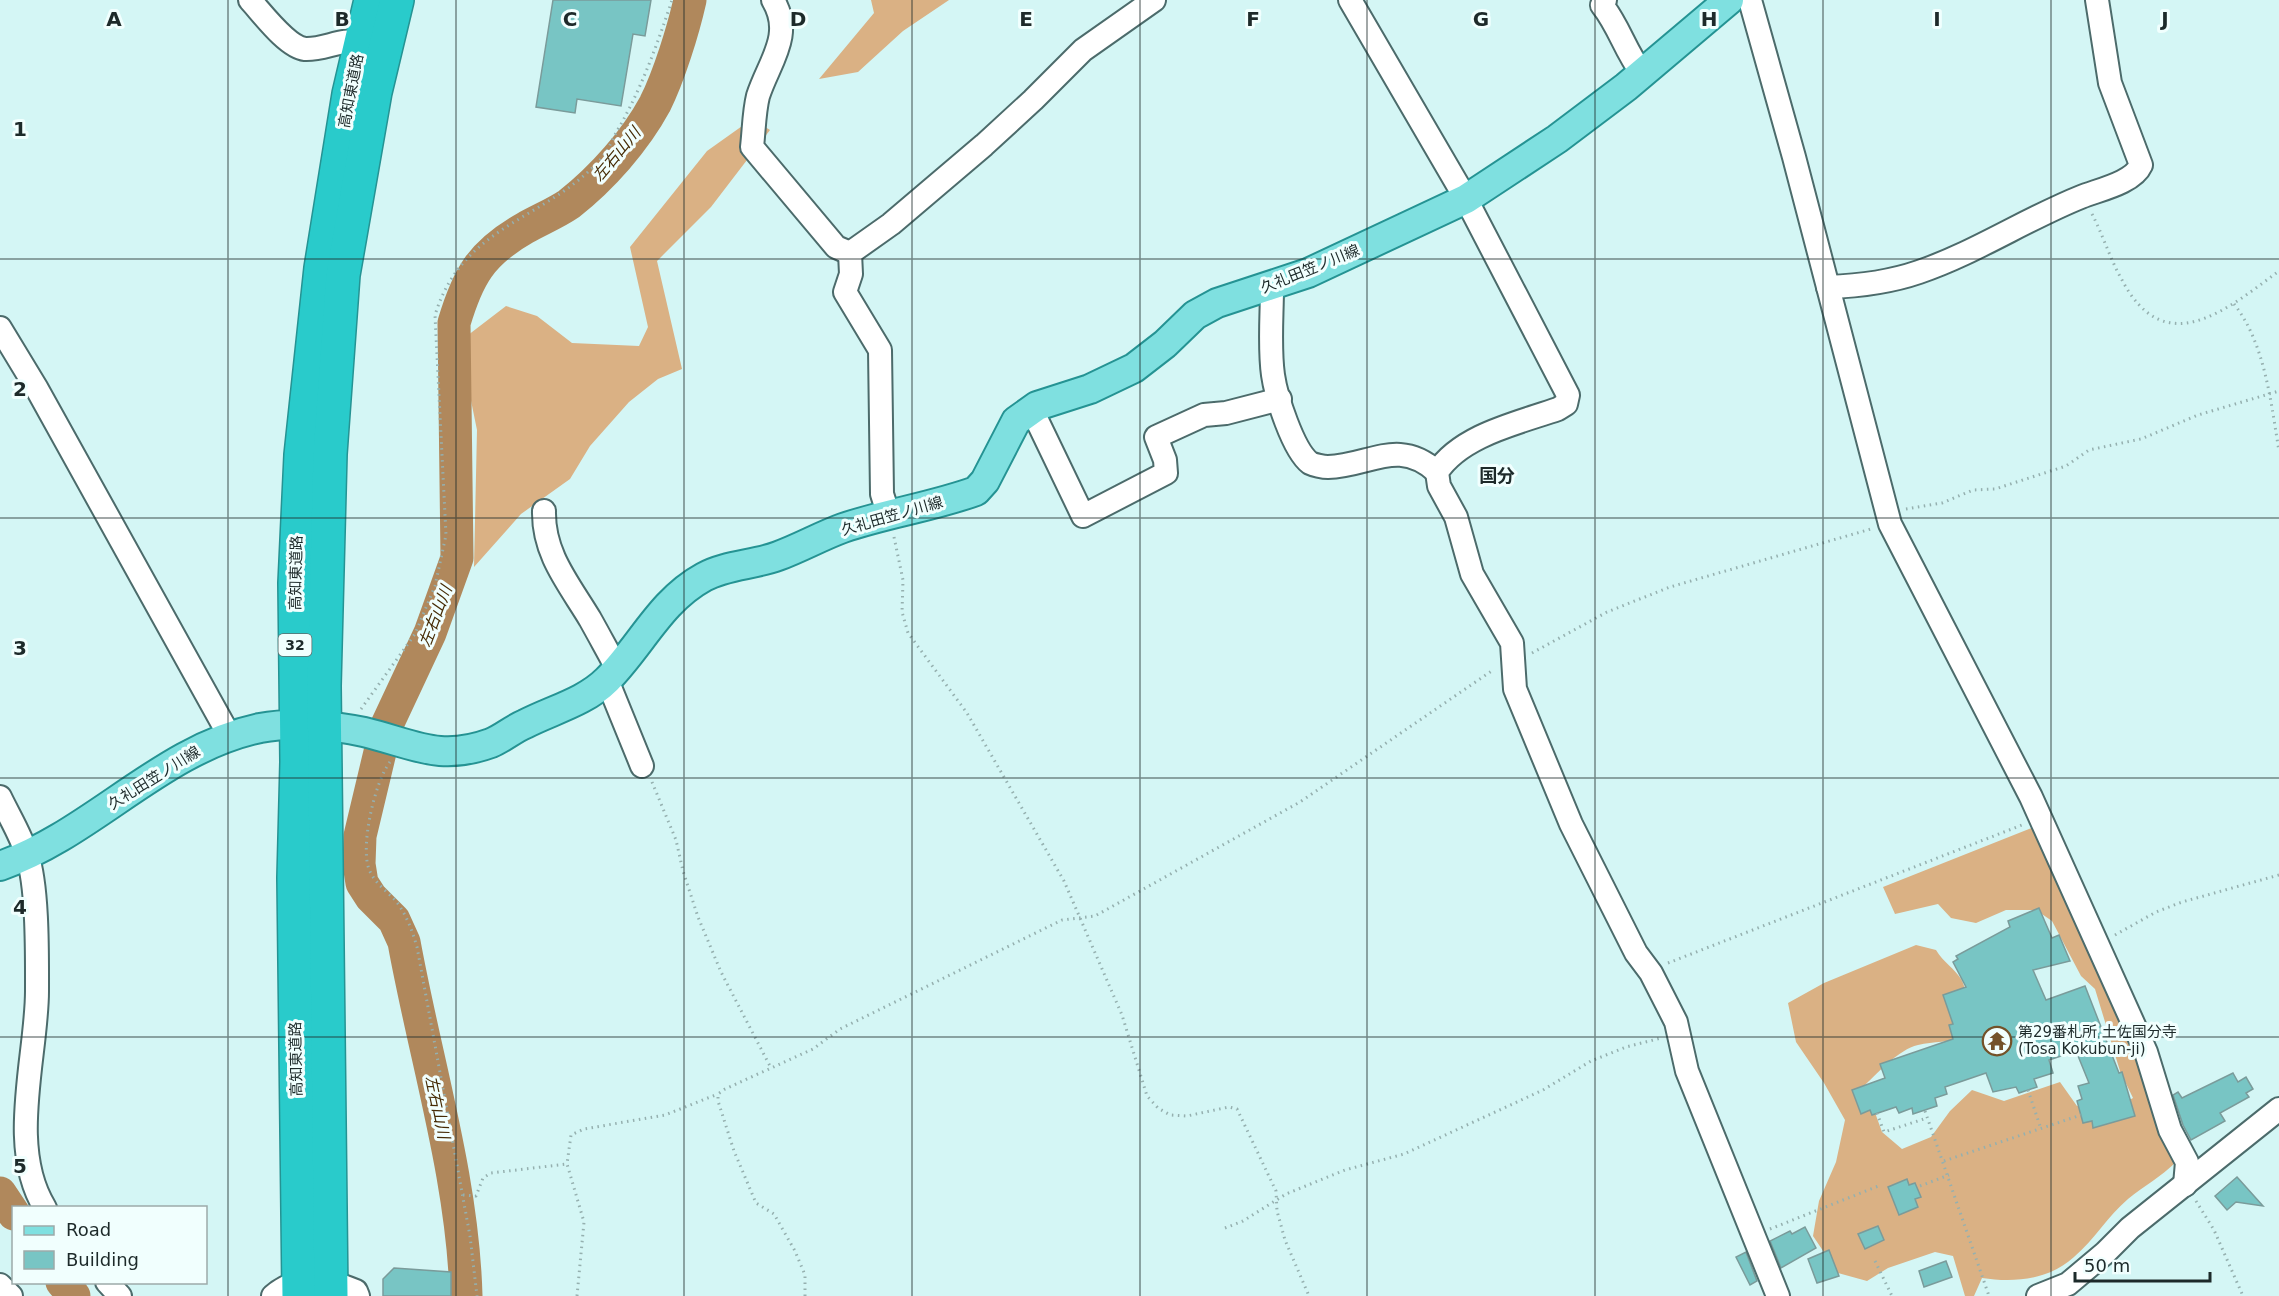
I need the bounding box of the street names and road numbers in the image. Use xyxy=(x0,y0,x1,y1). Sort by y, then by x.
street label: 高知東道路 xyxy=(335,52,367,130)
street label: 久礼田笠ノ川線 xyxy=(1258,241,1362,297)
street label: 久礼田笠ノ川線 xyxy=(839,493,945,539)
street label: 高知東道路 xyxy=(286,535,306,611)
road number: 32 xyxy=(278,634,312,656)
street label: 久礼田笠ノ川線 xyxy=(105,743,203,813)
street label: 高知東道路 xyxy=(286,1021,306,1097)

